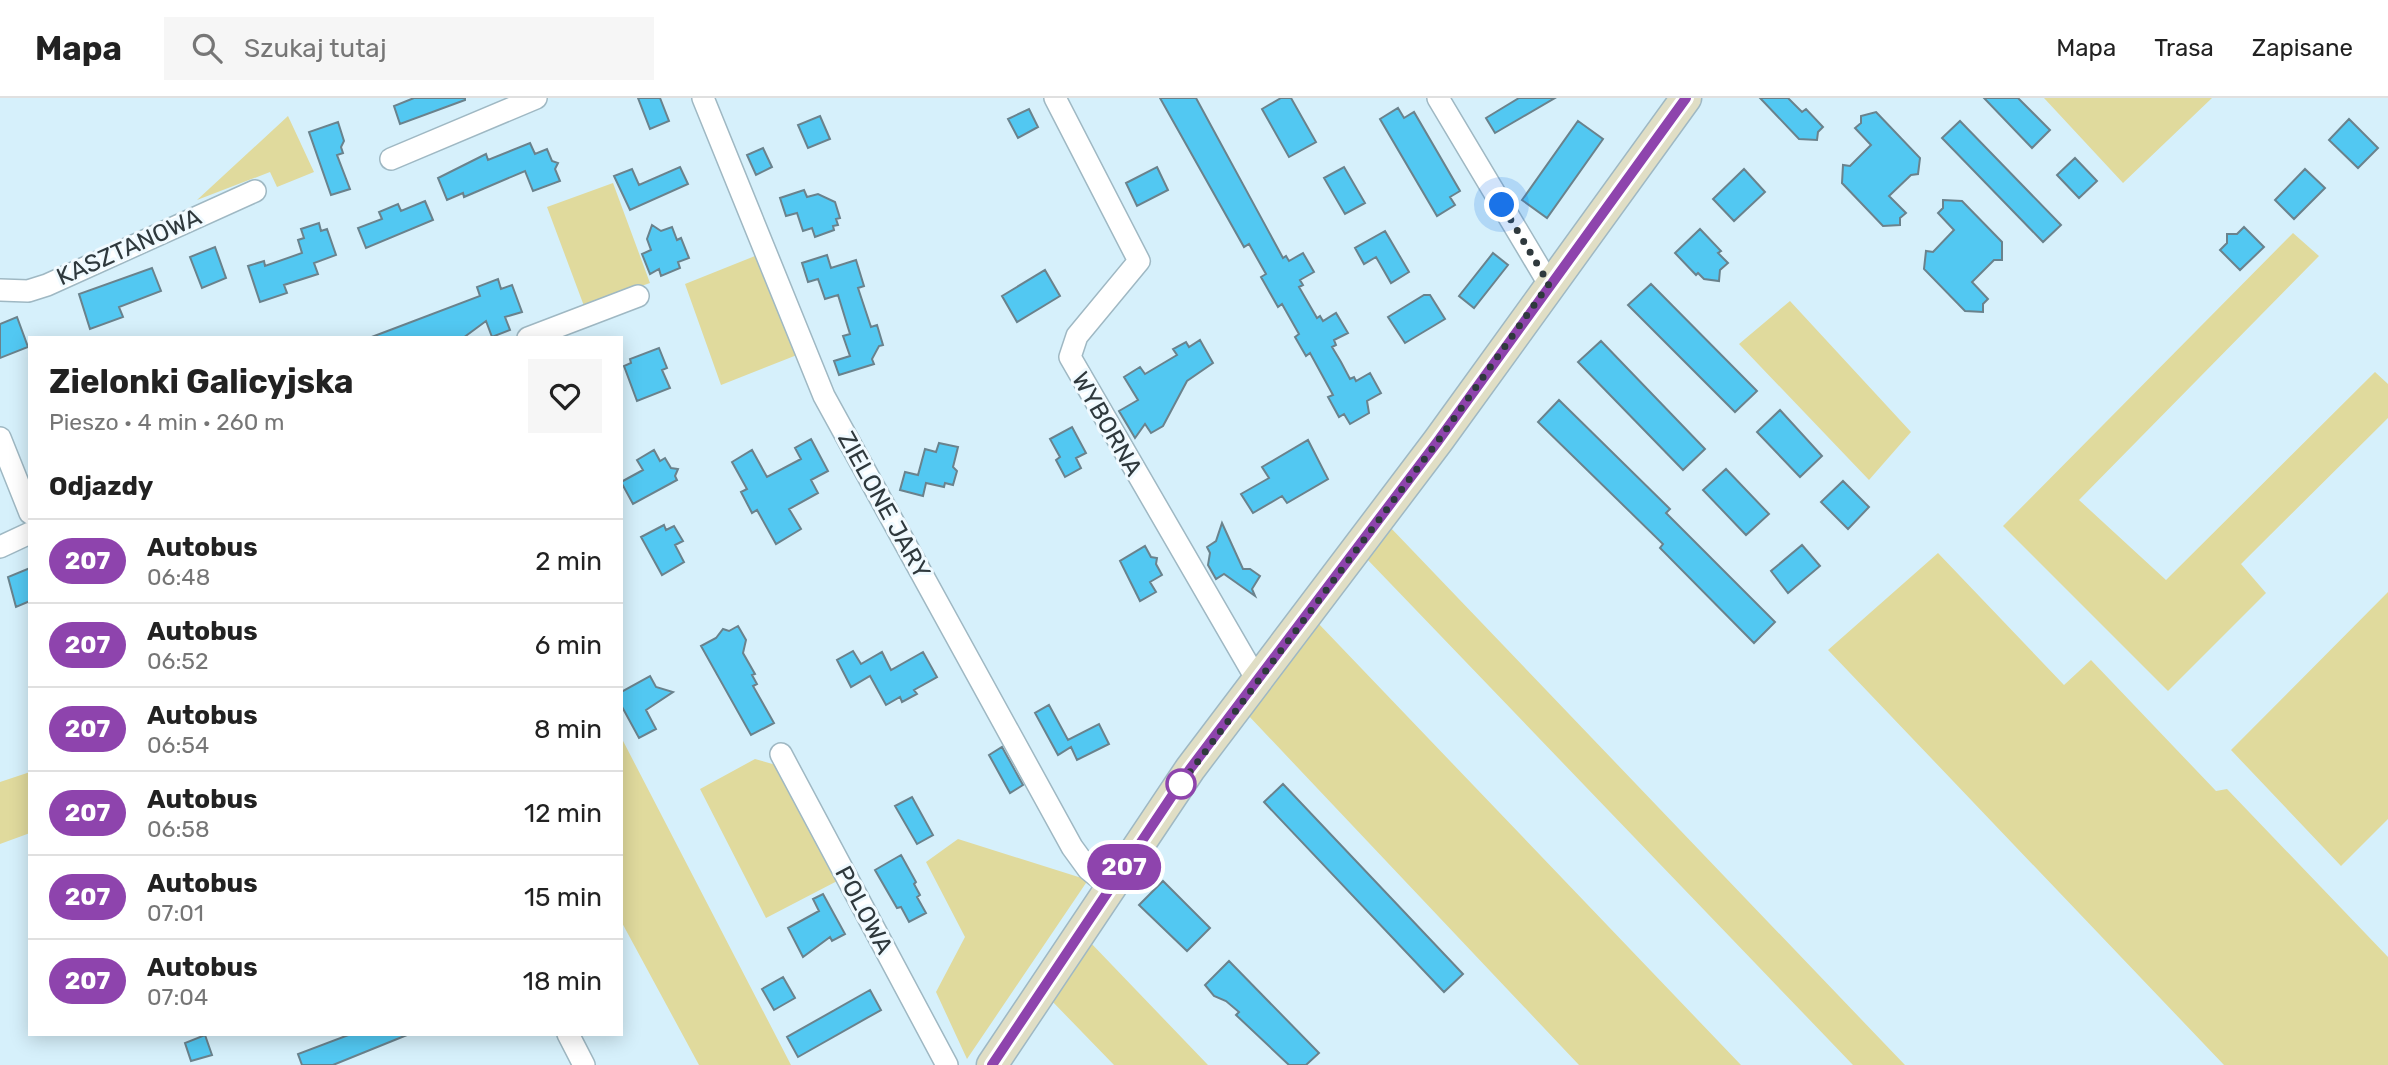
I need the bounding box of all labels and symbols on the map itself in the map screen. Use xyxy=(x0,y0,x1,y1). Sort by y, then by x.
your location xyxy=(1484,187,1519,222)
street label: KASZTANOWA xyxy=(52,203,206,291)
street label: WYBORNA xyxy=(1066,367,1148,481)
street label: ZIELONE JARY xyxy=(832,427,936,583)
unlabelled marker xyxy=(1166,769,1196,799)
line badge: 207 xyxy=(1084,844,1164,890)
street label: POLOWA xyxy=(829,861,899,959)

